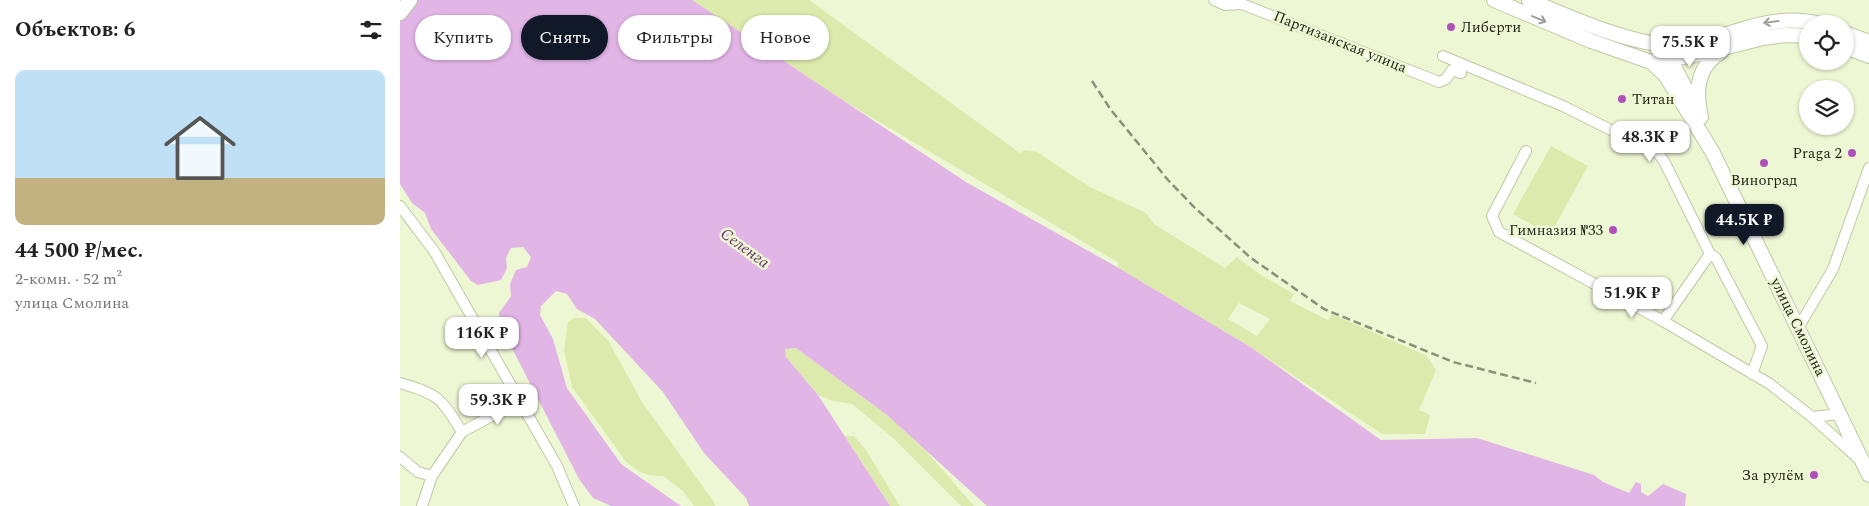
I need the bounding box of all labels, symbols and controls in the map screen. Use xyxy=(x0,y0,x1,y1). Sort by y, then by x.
street label: Партизанская улица xyxy=(1270,5,1411,80)
text: Объектов: 6 xyxy=(15,14,136,46)
one-way arrow xyxy=(1531,14,1546,24)
chip: Купить xyxy=(415,15,511,60)
chip: Снять xyxy=(521,15,608,60)
chip: Фильтры xyxy=(618,15,731,60)
chip: Новое xyxy=(741,15,829,60)
map controls xyxy=(1799,15,1854,135)
button: locate xyxy=(1799,15,1854,70)
icon: filters xyxy=(357,16,385,44)
place label: Либерти xyxy=(1461,16,1521,39)
one-way arrow xyxy=(1764,18,1780,28)
marker: Либерти xyxy=(1445,21,1457,33)
pin: 75.5K ₽ xyxy=(1644,26,1736,68)
text: 75.5K ₽ xyxy=(1662,30,1718,54)
button: layers xyxy=(1799,80,1854,135)
place label: Титан xyxy=(1632,88,1674,111)
marker: Титан xyxy=(1616,93,1628,105)
icon: home xyxy=(155,103,245,193)
pin: 48.3K ₽ xyxy=(1604,120,1696,163)
text: 48.3K ₽ xyxy=(1622,125,1678,149)
place label: Praga 2 xyxy=(1793,142,1842,165)
marker: Praga 2 xyxy=(1846,147,1858,159)
marker: Виноград xyxy=(1758,157,1770,169)
place label: Виноград xyxy=(1731,169,1797,192)
pin: 44.5K ₽ xyxy=(1698,204,1790,246)
text: 44.5K ₽ xyxy=(1716,208,1772,232)
place label: Гимназия №33 xyxy=(1509,219,1603,242)
water label: Селенга xyxy=(715,222,775,274)
marker: Гимназия №33 xyxy=(1607,224,1619,236)
text: 44 500 ₽/мес. xyxy=(15,235,143,267)
text: 2-комн. · 52 m² xyxy=(15,267,122,291)
street label: улица Смолина xyxy=(1764,273,1832,381)
pin: 51.9K ₽ xyxy=(1586,276,1678,319)
text: 51.9K ₽ xyxy=(1604,281,1660,305)
text: улица Смолина xyxy=(15,291,129,315)
pin: 116K ₽ xyxy=(441,316,523,359)
text: 116K ₽ xyxy=(456,321,508,345)
pin: 59.3K ₽ xyxy=(452,384,544,426)
text: 59.3K ₽ xyxy=(470,388,526,412)
place label: За рулём xyxy=(1742,464,1804,487)
marker: За рулём xyxy=(1808,469,1820,481)

